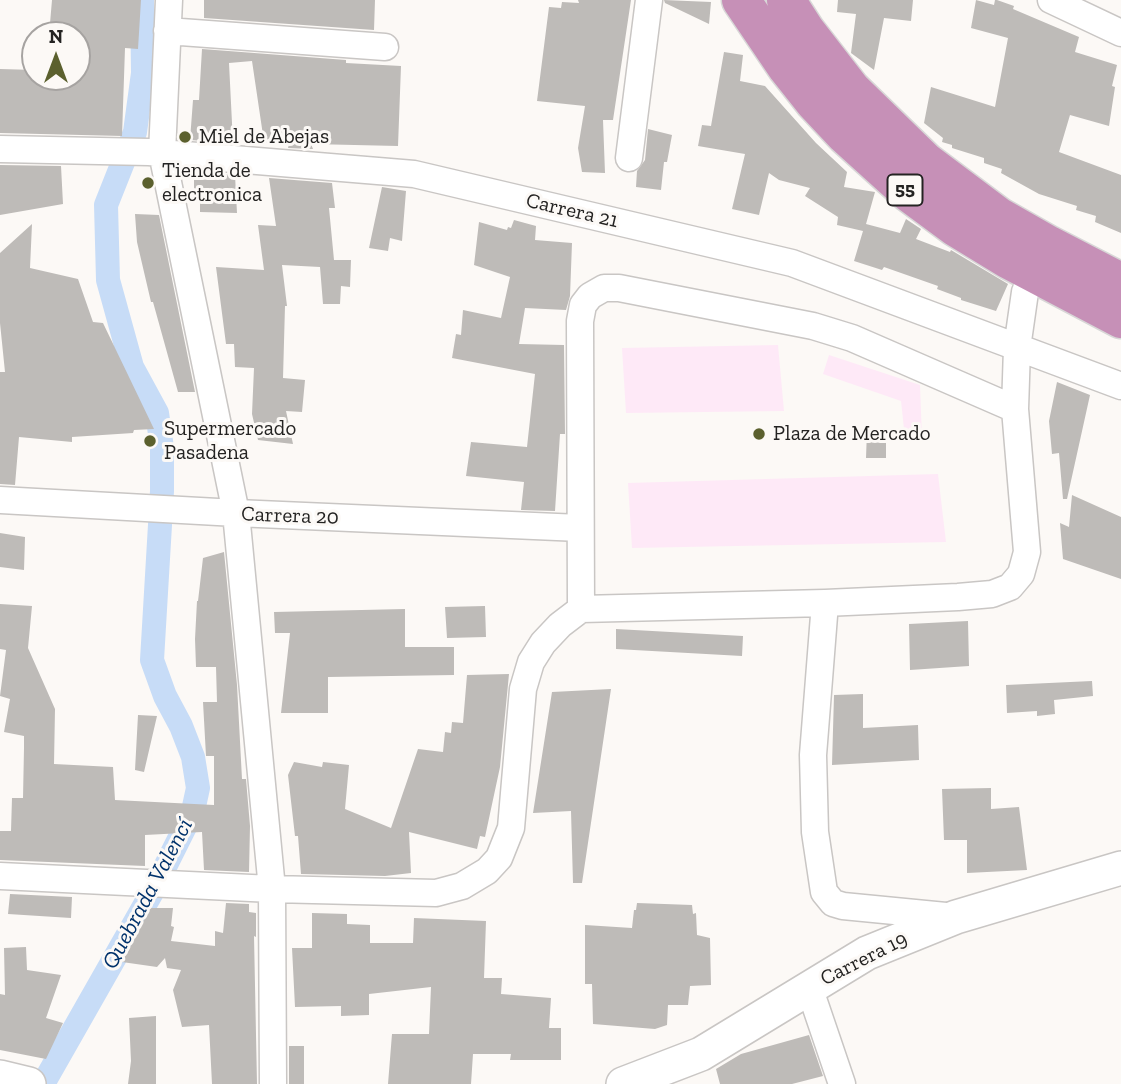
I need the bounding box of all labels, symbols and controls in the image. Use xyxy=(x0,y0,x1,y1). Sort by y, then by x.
north arrow xyxy=(21,21,91,91)
text: N xyxy=(49,25,63,48)
place label: Miel de Abejas xyxy=(199,124,329,150)
marker: Miel de Abejas xyxy=(177,129,193,145)
place label: Tienda de electronica xyxy=(162,158,262,208)
road number: 55 xyxy=(888,174,922,206)
marker: Tienda de electronica xyxy=(140,175,156,191)
street label: Carrera 21 xyxy=(523,188,621,234)
place label: Supermercado Pasadena xyxy=(164,416,296,466)
place label: Plaza de Mercado xyxy=(773,421,930,447)
marker: Plaza de Mercado xyxy=(751,426,767,442)
marker: Supermercado Pasadena xyxy=(142,433,158,449)
street label: Carrera 20 xyxy=(241,502,339,530)
water label: Quebrada Valencí xyxy=(97,814,199,974)
street label: Carrera 19 xyxy=(816,926,912,992)

